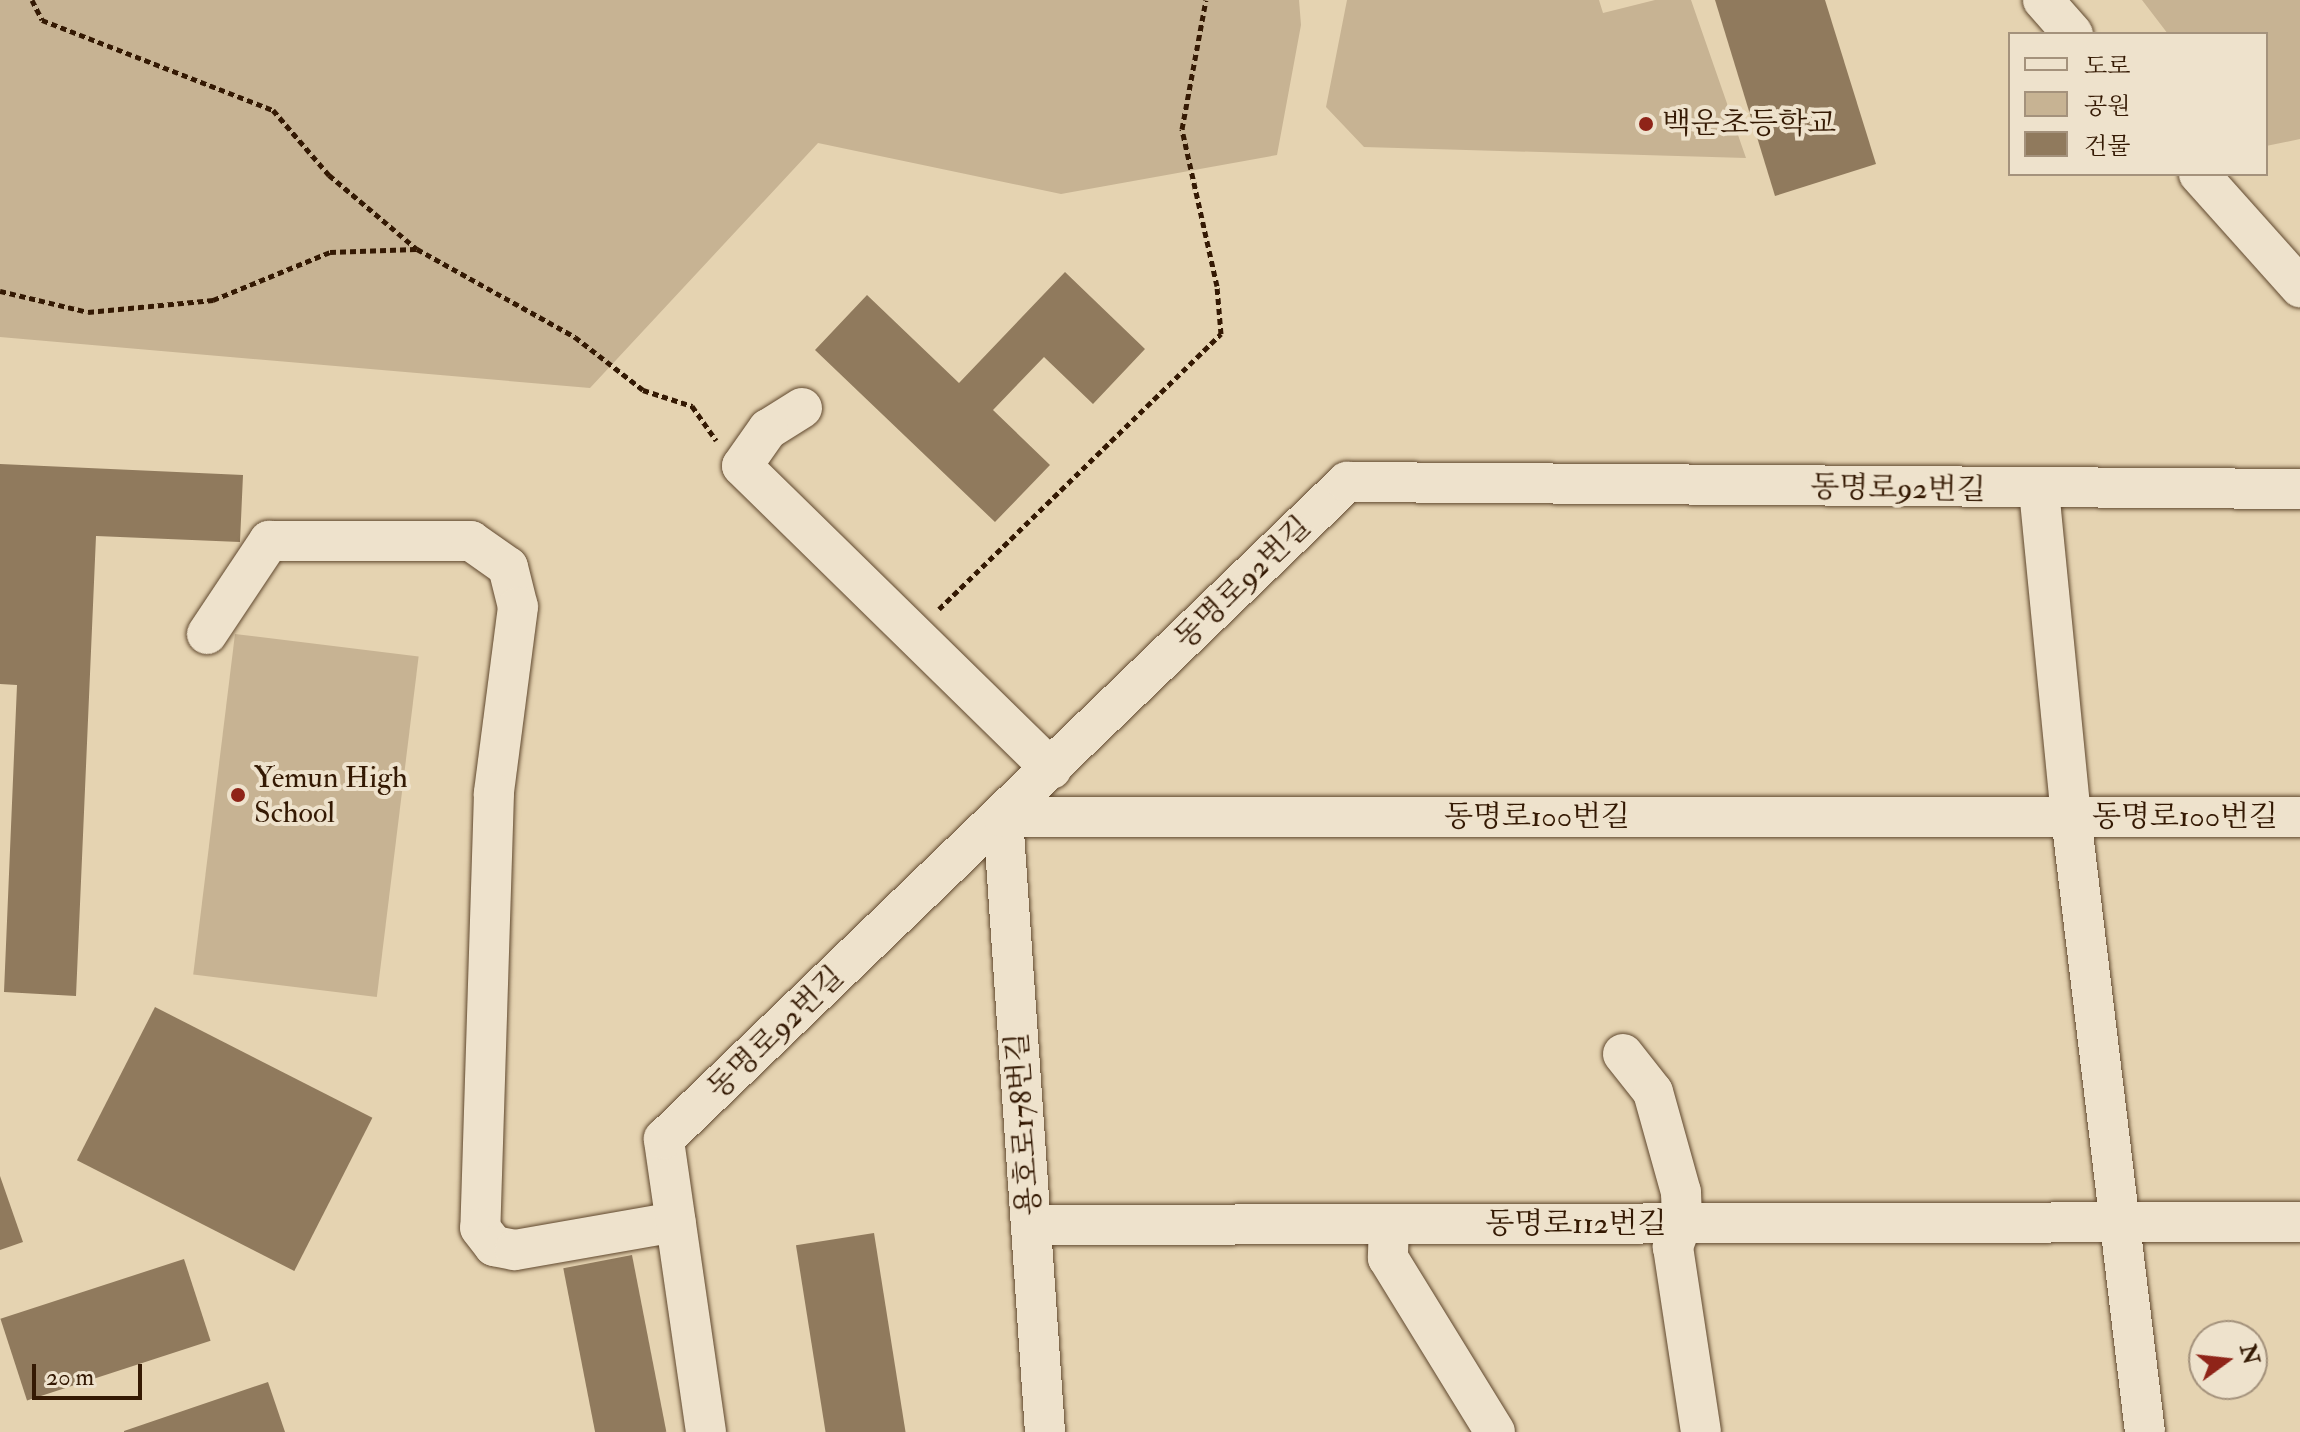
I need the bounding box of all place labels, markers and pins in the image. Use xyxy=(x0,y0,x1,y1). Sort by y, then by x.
place label: 백운초등학교 xyxy=(1662,106,1836,142)
marker: 백운초등학교 xyxy=(1637,115,1655,133)
place label: Yemun High School xyxy=(254,760,408,830)
marker: Yemun High School xyxy=(229,786,247,804)

